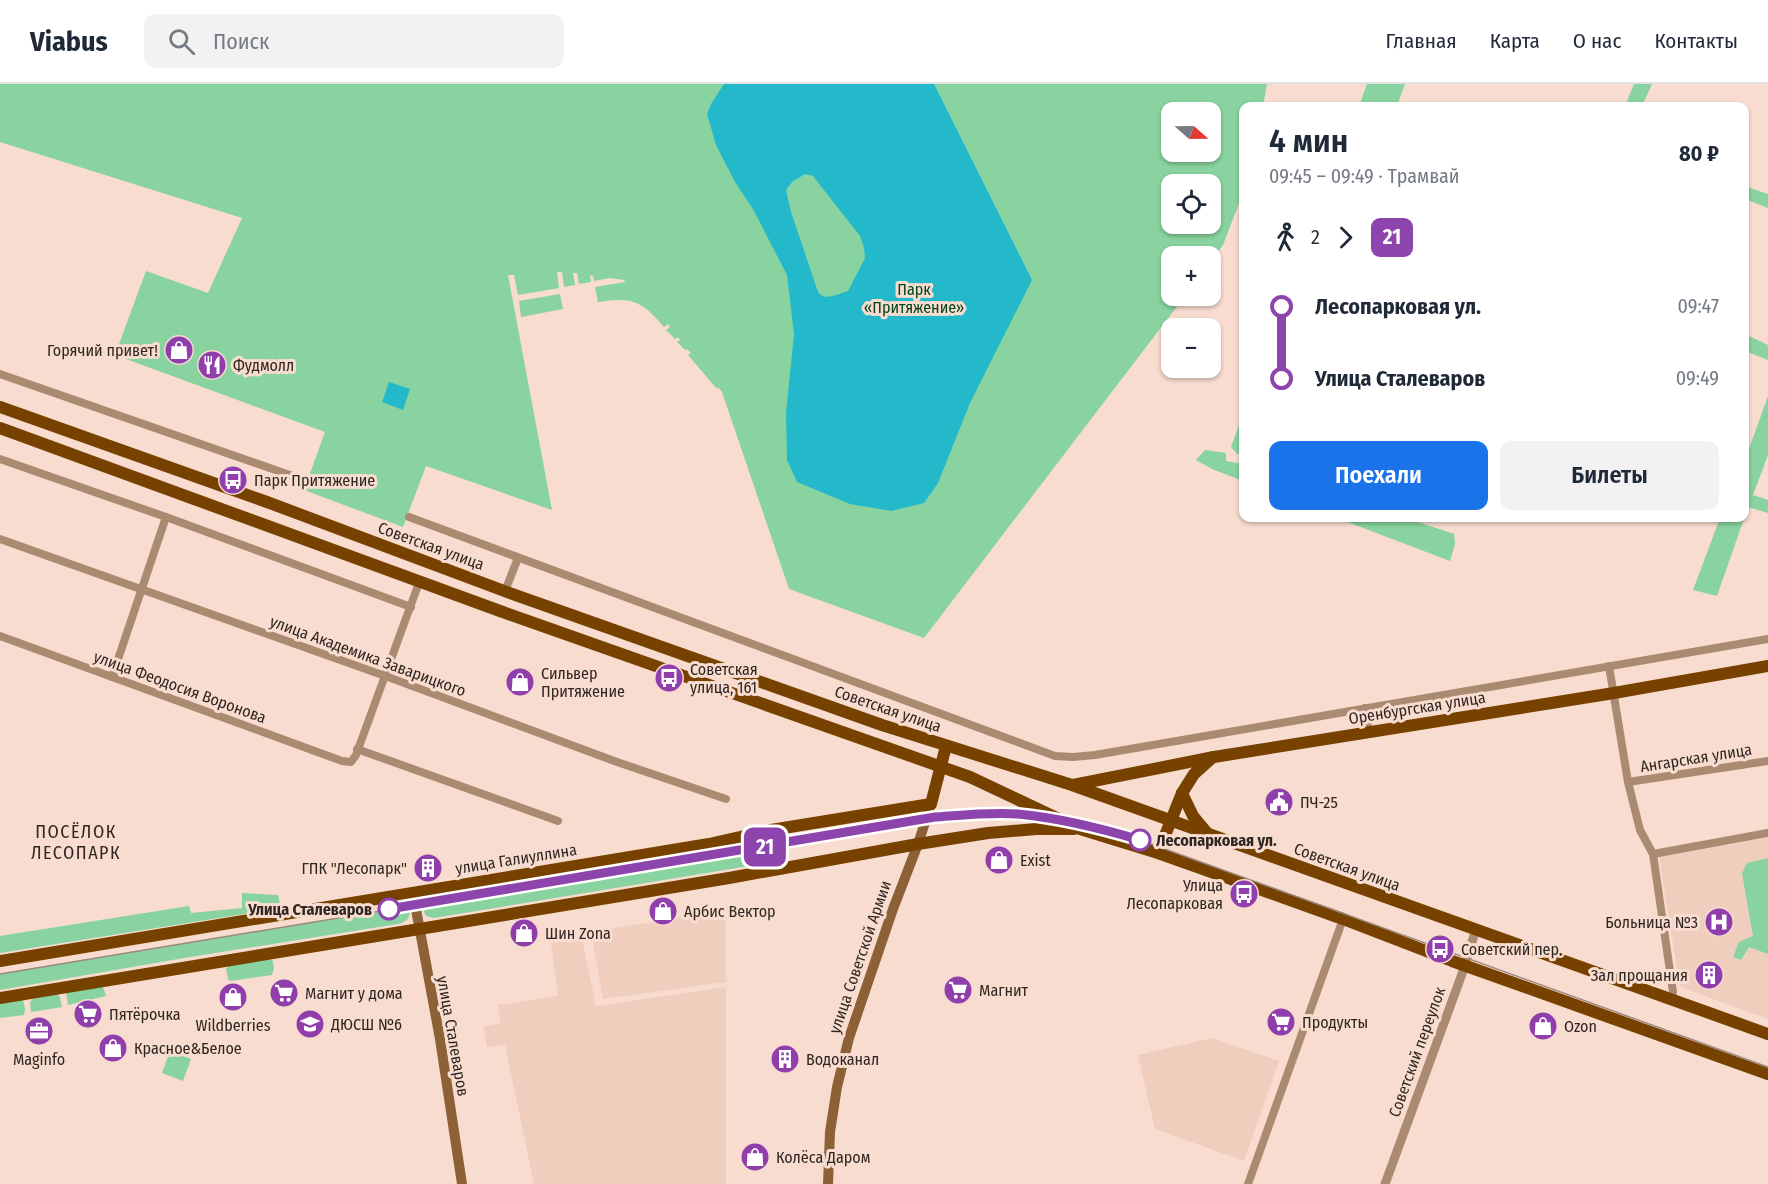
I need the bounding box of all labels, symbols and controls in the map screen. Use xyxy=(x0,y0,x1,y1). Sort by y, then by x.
search box xyxy=(144,14,564,68)
text: Viabus xyxy=(30,25,108,58)
icon: search xyxy=(165,25,198,58)
text: Поиск xyxy=(213,28,269,55)
text: Главная xyxy=(1386,28,1457,54)
text: Карта xyxy=(1490,28,1540,54)
text: О нас xyxy=(1573,28,1621,54)
text: Контакты xyxy=(1654,28,1738,54)
north arrow xyxy=(1161,102,1221,162)
map controls xyxy=(1161,102,1221,378)
text: 4 мин xyxy=(1269,121,1348,161)
text: 80 ₽ xyxy=(1679,140,1719,167)
text: 09:45 – 09:49 · Трамвай xyxy=(1269,164,1460,188)
button: locate xyxy=(1161,174,1221,234)
icon: walk xyxy=(1269,221,1302,254)
icon: forward xyxy=(1329,221,1362,254)
text: 21 xyxy=(1383,224,1401,250)
text: 2 xyxy=(1311,225,1320,249)
button: + xyxy=(1161,246,1221,306)
park label: Парк «Притяжение» xyxy=(864,280,964,317)
text: Лесопарковая ул. xyxy=(1315,293,1481,320)
text: 09:47 xyxy=(1677,294,1719,318)
button: − xyxy=(1161,318,1221,378)
shop icon: Горячий привет! xyxy=(163,334,195,366)
place label: Горячий привет! xyxy=(47,341,158,360)
restaurant icon: Фудмолл xyxy=(196,349,228,381)
place label: Фудмолл xyxy=(233,356,294,375)
text: Улица Сталеваров xyxy=(1315,365,1485,392)
text: 09:49 xyxy=(1676,366,1719,390)
button: Поехали xyxy=(1269,441,1488,510)
button: Билеты xyxy=(1500,441,1719,510)
bus stop icon: Парк Притяжение xyxy=(217,464,249,496)
place label: Парк Притяжение xyxy=(254,471,375,490)
street label: Советская улица xyxy=(375,518,487,574)
street label: улица Академика Заварицкого xyxy=(267,612,469,700)
street label: улица Феодосия Воронова xyxy=(91,647,269,727)
place label: Советская улица, 161 xyxy=(690,660,758,697)
bus stop icon: Советская улица, 161 xyxy=(653,662,685,694)
place label: Сильвер Притяжение xyxy=(541,664,625,701)
shop icon: Сильвер Притяжение xyxy=(504,666,536,698)
street label: Советская улица xyxy=(832,682,944,736)
street label: Оренбургская улица xyxy=(1347,688,1487,728)
street label: Ангарская улица xyxy=(1639,740,1753,776)
public building icon: ПЧ-25 xyxy=(1263,786,1295,818)
place label: ПЧ-25 xyxy=(1300,793,1338,812)
district label: ПОСЁЛОК ЛЕСОПАРК xyxy=(31,821,121,864)
line badge: 21 xyxy=(738,828,792,867)
marker: Лесопарковая ул. xyxy=(1129,829,1151,851)
place label: Лесопарковая ул. xyxy=(1156,831,1277,850)
text: 21 xyxy=(756,834,774,860)
street label: Советская улица xyxy=(1291,839,1403,895)
street label: улица Галиуллина xyxy=(454,840,578,878)
shop icon: Exist xyxy=(983,844,1015,876)
place label: Exist xyxy=(1020,851,1051,870)
building icon: ГПК "Лесопарк" xyxy=(412,852,444,884)
place label: ГПК "Лесопарк" xyxy=(301,859,407,878)
place label: Улица Лесопарковая xyxy=(1126,876,1223,913)
street label: улица Советской Армии xyxy=(825,878,895,1036)
bus stop icon: Улица Лесопарковая xyxy=(1228,878,1260,910)
shop icon: Арбис Вектор xyxy=(647,895,679,927)
marker: Улица Сталеваров xyxy=(378,898,400,920)
place label: Улица Сталеваров xyxy=(247,900,372,919)
place label: Арбис Вектор xyxy=(684,902,776,921)
hospital icon: Больница №3 xyxy=(1703,906,1735,938)
place label: Больница №3 xyxy=(1605,913,1698,932)
shop icon: Шин Zona xyxy=(508,917,540,949)
place label: Шин Zona xyxy=(545,924,611,943)
bus stop icon: Советский пер. xyxy=(1424,933,1456,965)
place label: Советский пер. xyxy=(1461,940,1562,959)
building icon: Зал прощания xyxy=(1693,959,1725,991)
place label: Зал прощания xyxy=(1591,966,1688,985)
street label: улица Сталеваров xyxy=(433,974,473,1098)
supermarket icon: Магнит xyxy=(942,974,974,1006)
supermarket icon: Магнит у дома xyxy=(268,977,300,1009)
shop icon: Wildberries xyxy=(217,981,249,1013)
place label: Магнит xyxy=(979,981,1029,1000)
place label: Магнит у дома xyxy=(305,984,403,1003)
street label: Советский переулок xyxy=(1385,984,1450,1120)
supermarket icon: Пятёрочка xyxy=(72,998,104,1030)
place label: Пятёрочка xyxy=(109,1005,181,1024)
supermarket icon: Продукты xyxy=(1265,1006,1297,1038)
school or university icon: ДЮСШ №6 xyxy=(294,1008,326,1040)
shop icon: Ozon xyxy=(1527,1010,1559,1042)
place label: Продукты xyxy=(1302,1013,1368,1032)
office icon: Maginfo xyxy=(23,1015,55,1047)
place label: ДЮСШ №6 xyxy=(330,1015,402,1034)
place label: Wildberries xyxy=(195,1016,271,1035)
place label: Ozon xyxy=(1564,1017,1597,1036)
shop icon: Красное&Белое xyxy=(97,1032,129,1064)
place label: Красное&Белое xyxy=(134,1039,242,1058)
building icon: Водоканал xyxy=(769,1043,801,1075)
place label: Maginfo xyxy=(13,1050,65,1069)
place label: Водоканал xyxy=(806,1050,879,1069)
shop icon: Колёса Даром xyxy=(739,1141,771,1173)
place label: Колёса Даром xyxy=(776,1148,870,1167)

